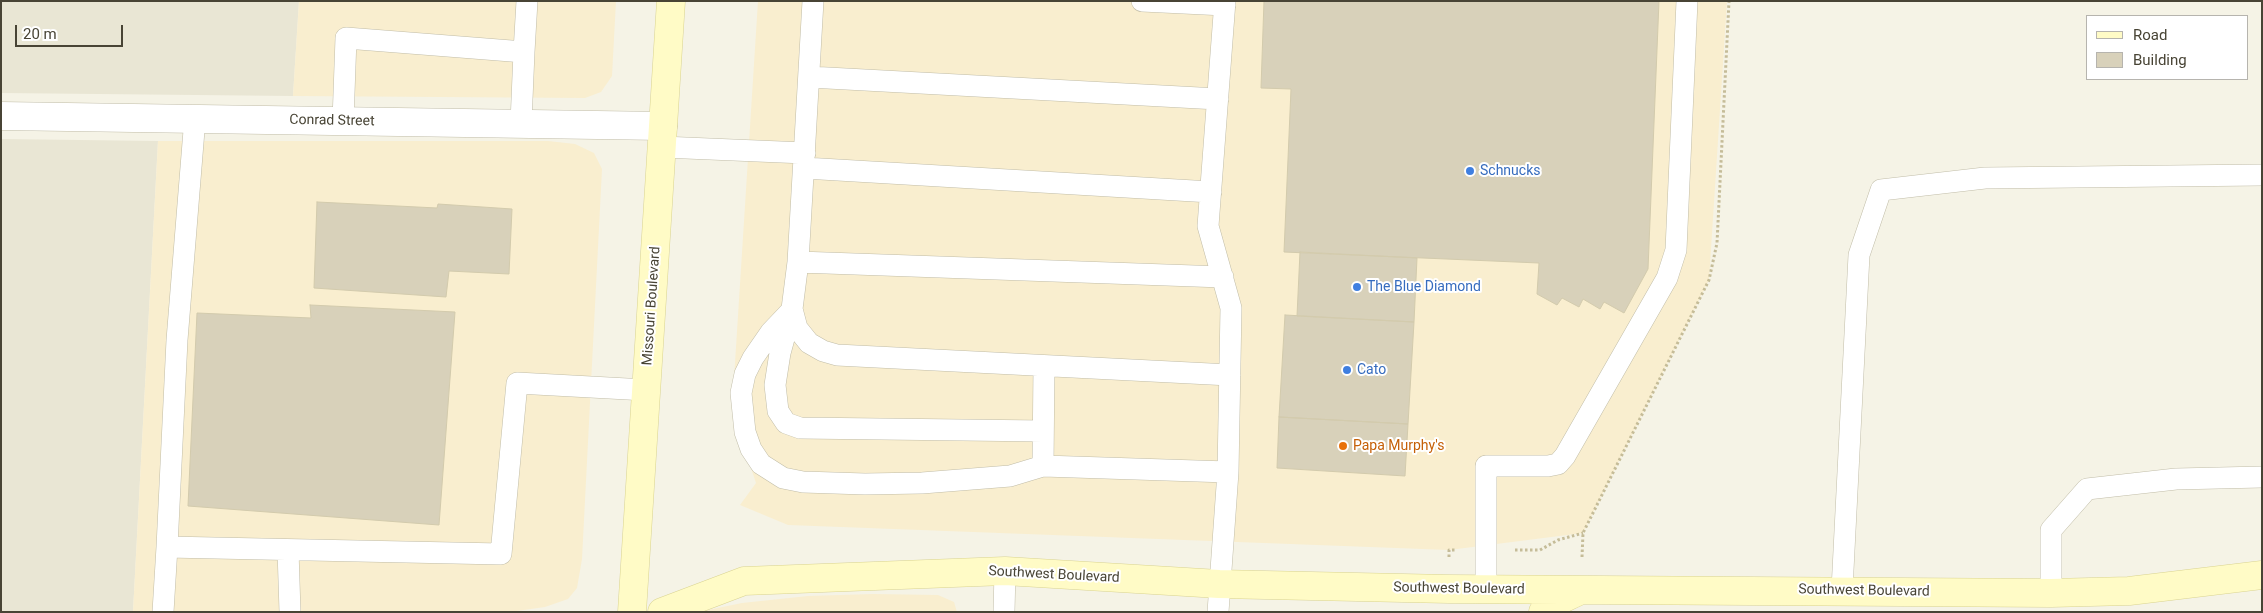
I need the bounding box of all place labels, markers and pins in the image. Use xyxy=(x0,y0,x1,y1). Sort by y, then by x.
place label: Schnucks xyxy=(1480,163,1540,179)
marker: Schnucks xyxy=(1464,165,1476,177)
place label: The Blue Diamond xyxy=(1367,279,1481,295)
marker: The Blue Diamond xyxy=(1351,281,1363,293)
place label: Cato xyxy=(1357,362,1386,378)
marker: Cato xyxy=(1341,364,1353,376)
place label: Papa Murphy's xyxy=(1353,438,1444,454)
marker: Papa Murphy's xyxy=(1337,440,1349,452)

